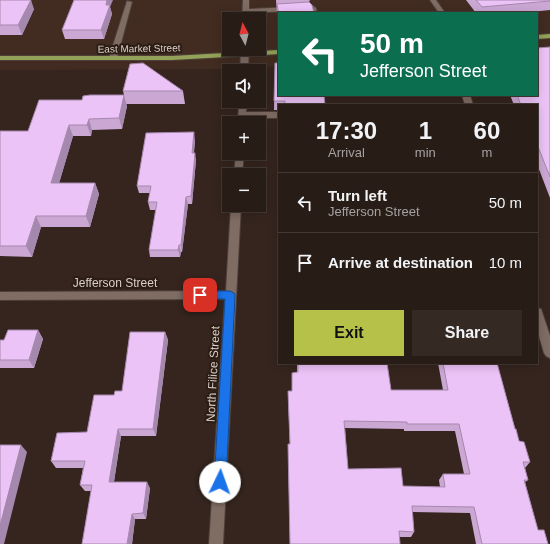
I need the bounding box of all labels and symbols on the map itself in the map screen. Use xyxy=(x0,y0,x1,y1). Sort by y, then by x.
north arrow xyxy=(222,12,266,56)
street label: East Market Street xyxy=(98,42,181,55)
street label: Jefferson Street xyxy=(73,276,158,290)
pin xyxy=(183,278,217,312)
street label: North Filice Street xyxy=(203,325,223,422)
position arrow xyxy=(199,461,241,503)

